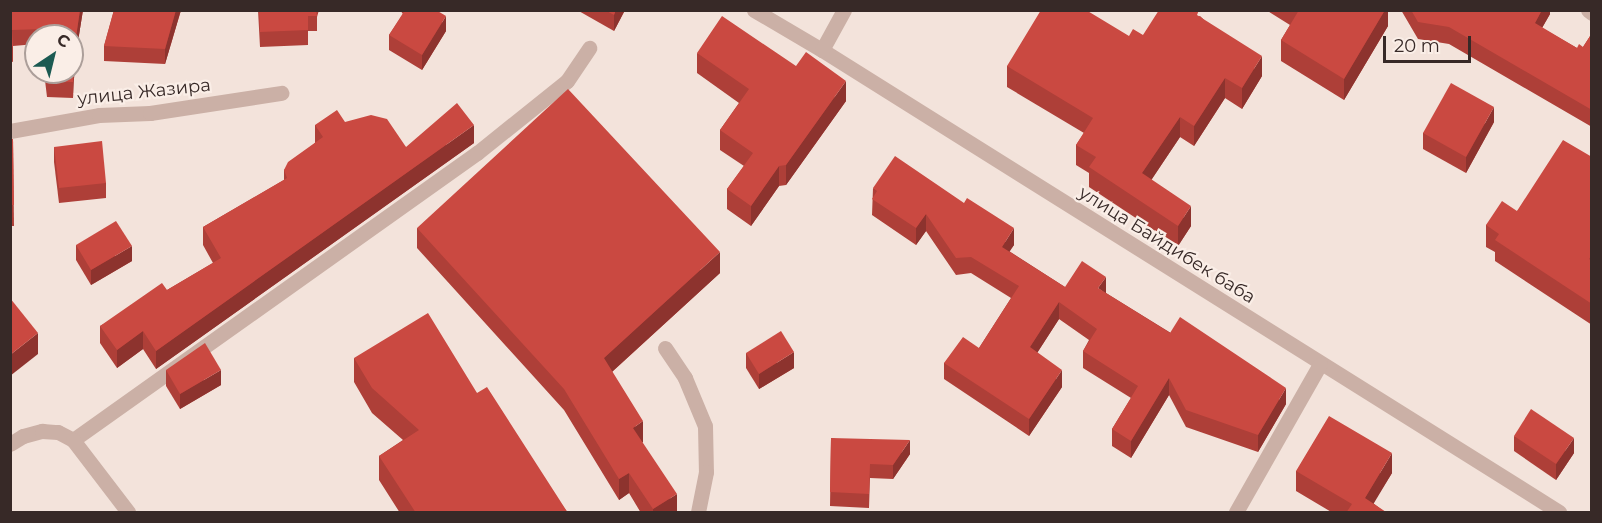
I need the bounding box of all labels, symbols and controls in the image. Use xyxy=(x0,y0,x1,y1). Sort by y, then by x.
north arrow xyxy=(24,24,84,84)
scale bar xyxy=(1386,24,1474,62)
text: С xyxy=(53,29,74,52)
text: 20 m xyxy=(1394,35,1440,57)
street label: улица Жазира xyxy=(76,74,212,110)
street label: улица Байдибек баба xyxy=(1075,182,1259,308)

